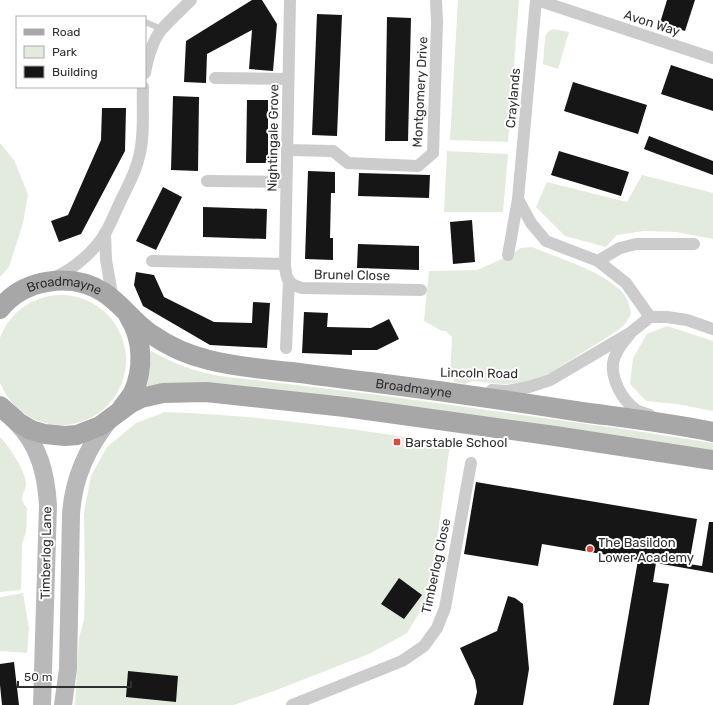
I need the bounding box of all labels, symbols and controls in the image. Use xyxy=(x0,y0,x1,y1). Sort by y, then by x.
street label: Avon Way xyxy=(622,7,682,39)
legend xyxy=(16,16,146,88)
text: Road xyxy=(52,25,80,39)
street label: Montgomery Drive xyxy=(410,36,431,148)
text: Park xyxy=(52,45,78,59)
text: Building xyxy=(52,65,98,79)
street label: Craylands xyxy=(503,67,523,129)
street label: Nightingale Grove xyxy=(265,84,282,192)
street label: Brunel Close xyxy=(314,267,390,283)
street label: Broadmayne xyxy=(24,273,105,298)
street label: Lincoln Road xyxy=(440,365,518,381)
street label: Broadmayne xyxy=(375,375,453,400)
place label: Barstable School xyxy=(405,435,507,450)
marker: Barstable School xyxy=(392,437,402,447)
street label: Timberlog Lane xyxy=(38,506,55,600)
street label: Timberlog Close xyxy=(419,517,454,615)
place label: The Basildon Lower Academy xyxy=(598,535,694,565)
marker: The Basildon Lower Academy xyxy=(585,544,595,554)
scale bar xyxy=(18,663,131,689)
text: 50 m xyxy=(24,670,52,684)

